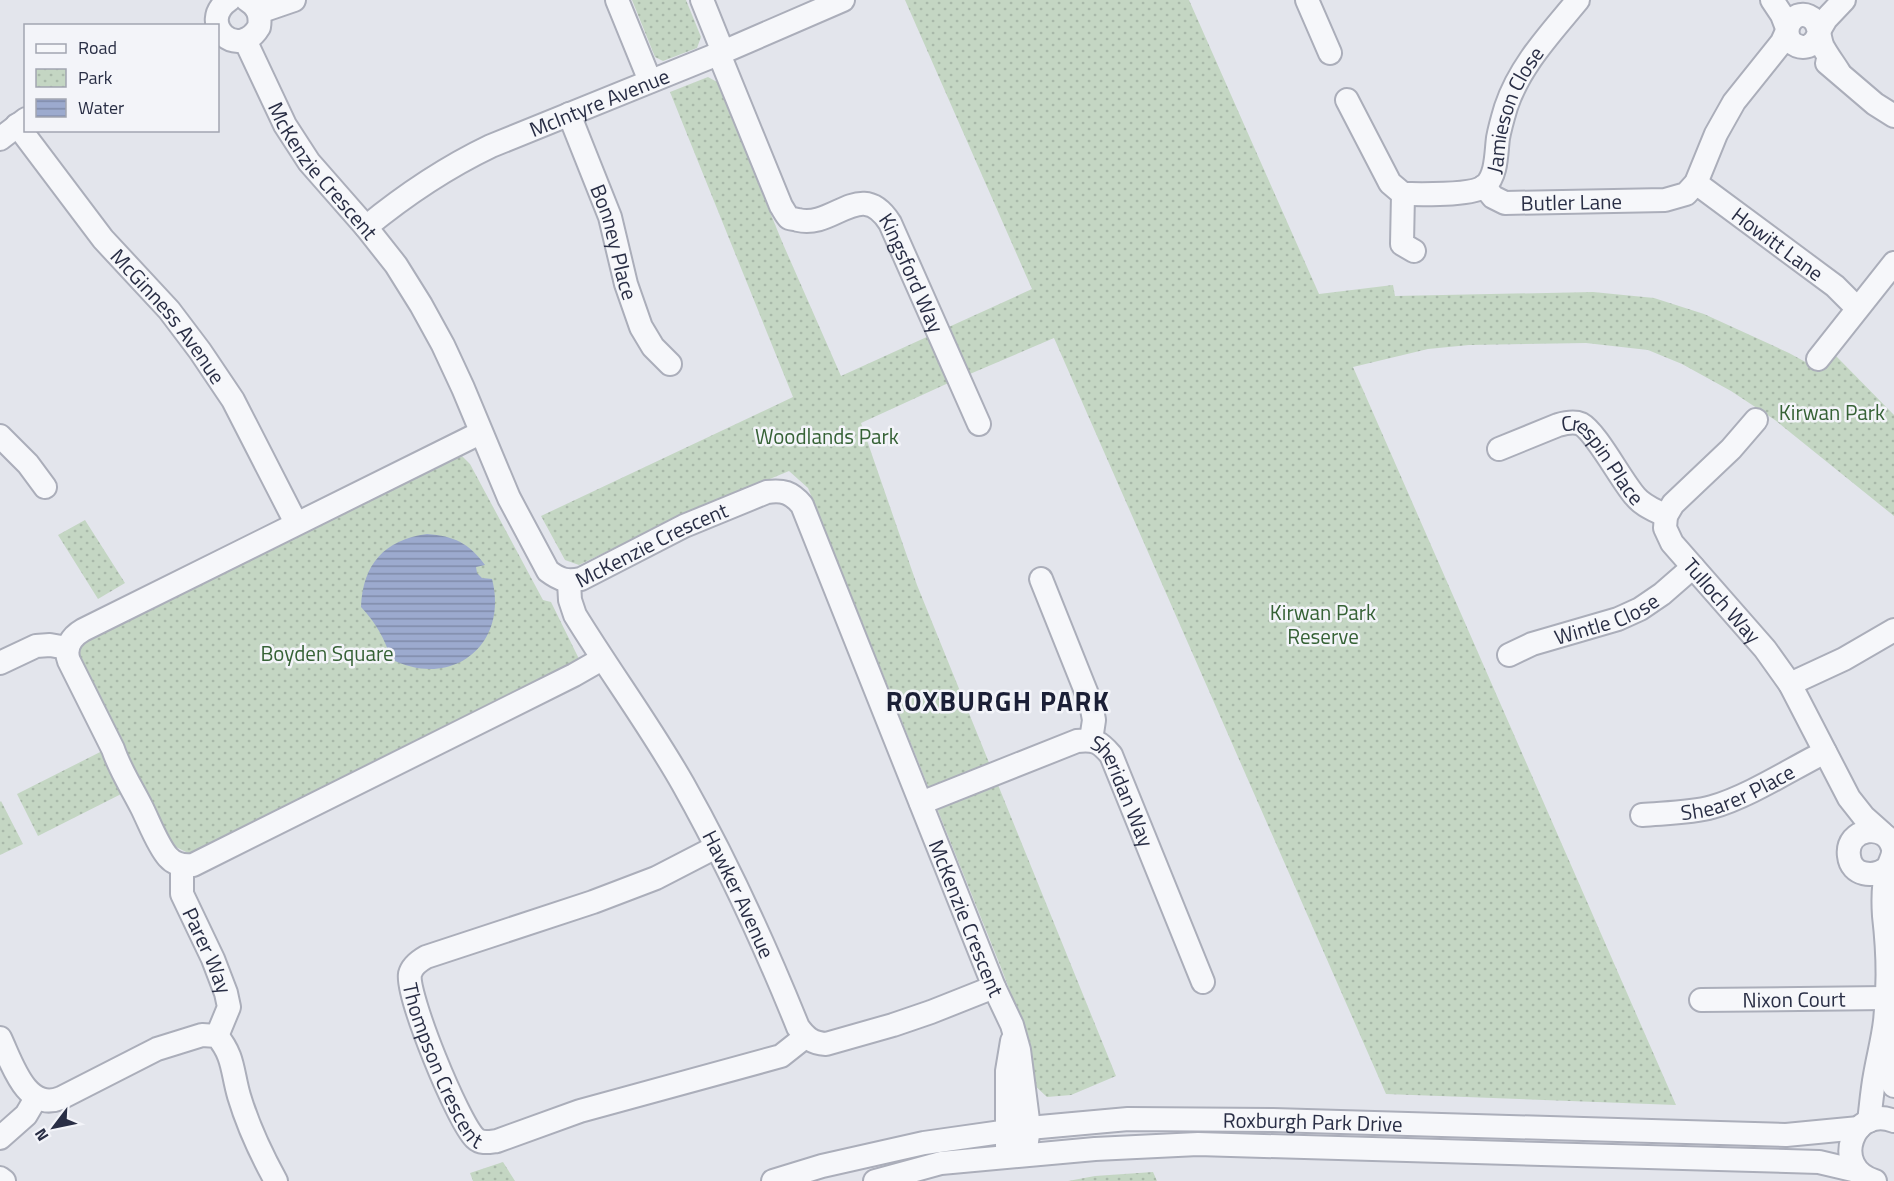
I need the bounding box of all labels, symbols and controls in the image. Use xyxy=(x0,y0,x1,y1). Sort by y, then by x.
legend xyxy=(24,24,219,132)
text: Road xyxy=(78,34,117,61)
street label: Jamieson Close xyxy=(1478,39,1551,177)
street label: McIntyre Avenue xyxy=(524,59,674,145)
text: Park xyxy=(78,64,113,91)
text: Water xyxy=(78,94,124,121)
street label: McKenzie Crescent xyxy=(260,96,386,247)
street label: Bonney Place xyxy=(582,179,646,304)
street label: Butler Lane xyxy=(1520,185,1622,219)
street label: Howitt Lane xyxy=(1725,199,1831,289)
street label: Kingsford Way xyxy=(871,206,953,338)
street label: McGinness Avenue xyxy=(103,241,234,390)
park label: Kirwan Park xyxy=(1779,396,1885,428)
street label: Crespin Place xyxy=(1559,406,1652,512)
park label: Woodlands Park xyxy=(755,420,899,452)
street label: McKenzie Crescent xyxy=(569,494,733,595)
street label: Tulloch Way xyxy=(1676,550,1769,650)
street label: Wintle Close xyxy=(1550,585,1665,653)
park label: Kirwan Park Reserve xyxy=(1270,596,1376,652)
park label: Boyden Square xyxy=(260,637,394,669)
district label: ROXBURGH PARK xyxy=(886,680,1110,721)
street label: Sheridan Way xyxy=(1085,726,1163,852)
street label: Shearer Place xyxy=(1679,755,1800,828)
street label: Hawker Avenue xyxy=(695,824,783,963)
street label: McKenzie Crescent xyxy=(921,835,1013,1002)
street label: Parer Way xyxy=(175,902,241,998)
street label: Thompson Crescent xyxy=(395,980,490,1156)
street label: Nixon Court xyxy=(1742,982,1846,1016)
north arrow xyxy=(24,1097,84,1157)
street label: Roxburgh Park Drive xyxy=(1223,1104,1403,1140)
text: N xyxy=(28,1124,54,1146)

